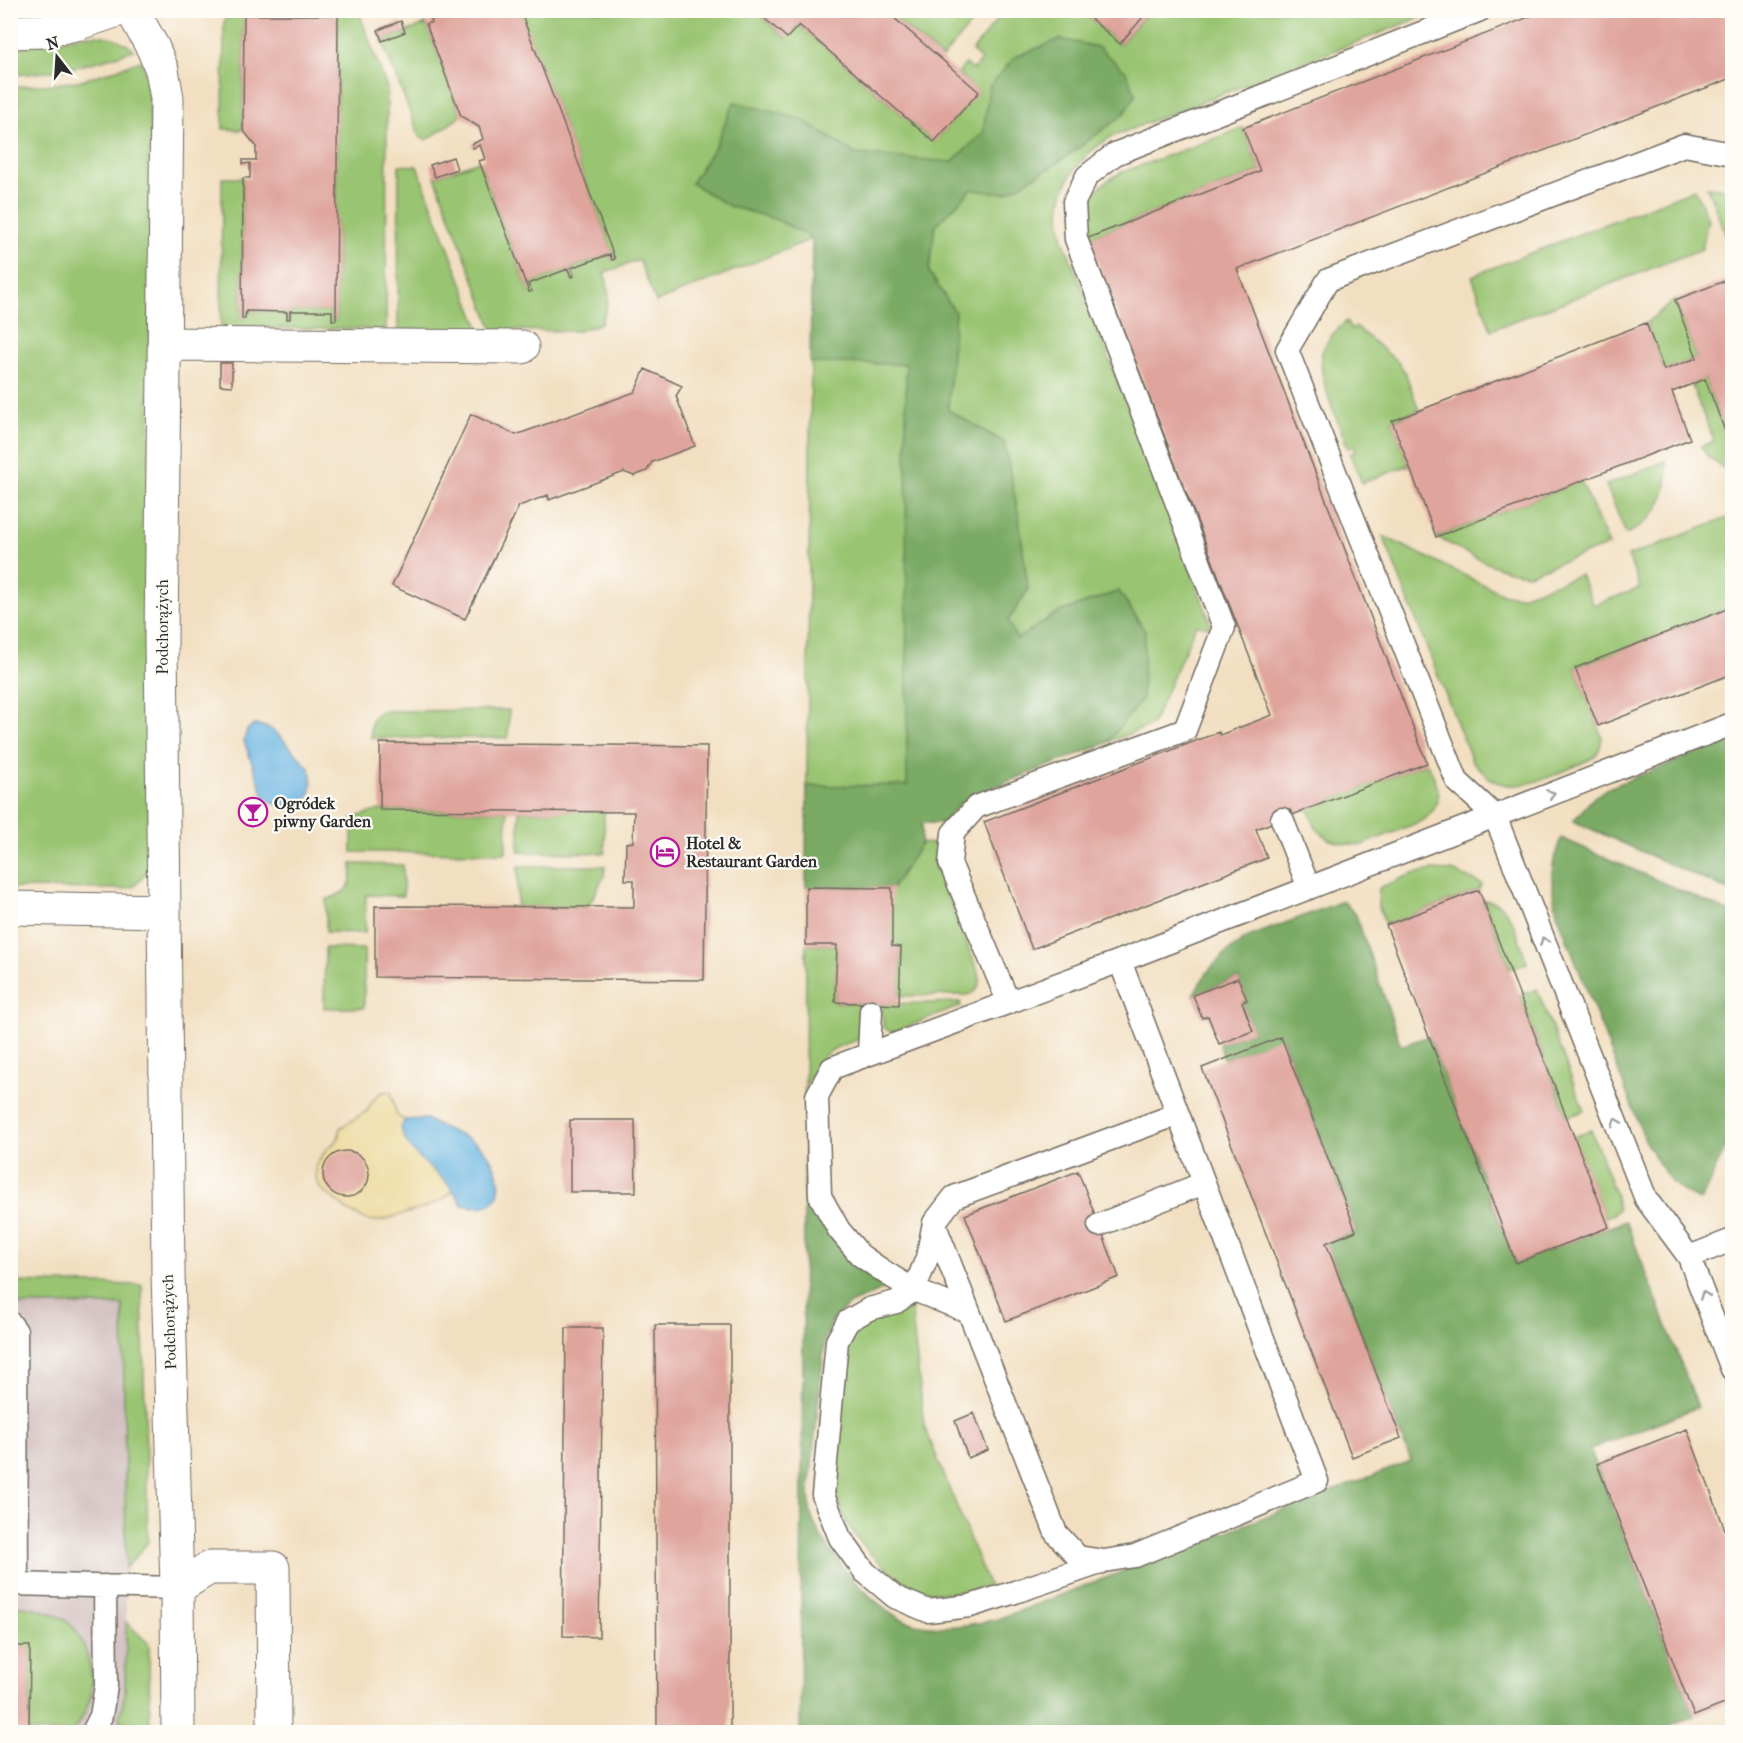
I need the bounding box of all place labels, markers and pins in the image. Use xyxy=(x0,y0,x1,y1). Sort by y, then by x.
place label: Ogródek piwny Garden xyxy=(273,794,372,832)
bar icon: Ogródek piwny Garden xyxy=(237,796,269,828)
place label: Hotel & Restaurant Garden xyxy=(686,834,818,871)
hotel icon: Hotel & Restaurant Garden xyxy=(649,836,681,868)

